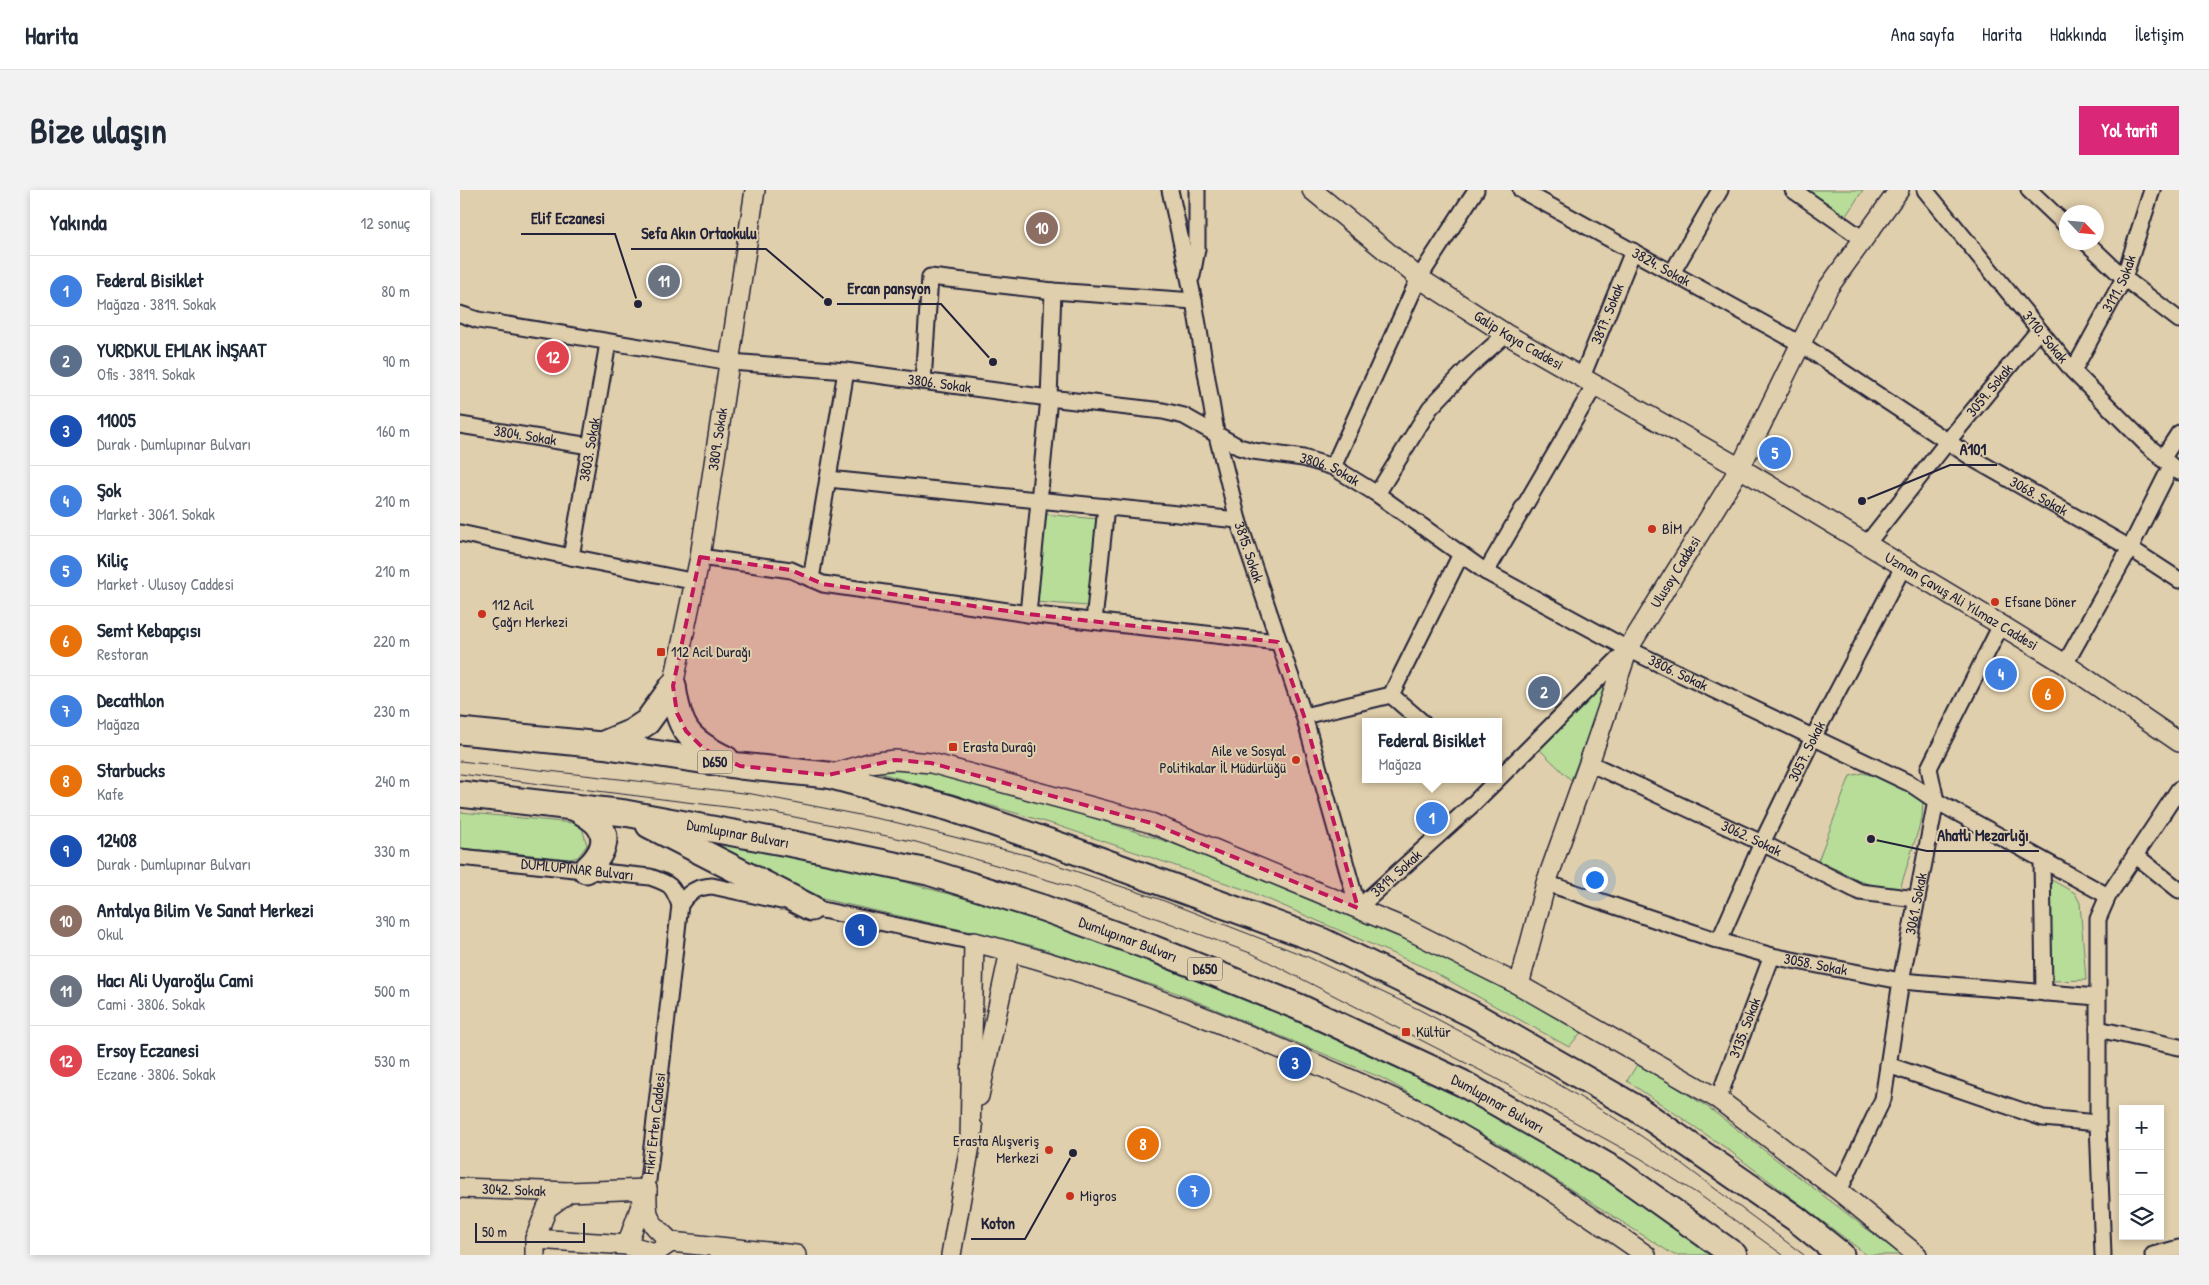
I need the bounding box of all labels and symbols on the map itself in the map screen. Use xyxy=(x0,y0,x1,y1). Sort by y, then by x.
callout: Elif Eczanesi xyxy=(521,203,615,234)
north arrow xyxy=(2059,205,2104,250)
text: Elif Eczanesi xyxy=(531,207,605,229)
pin: 10 xyxy=(1026,209,1058,247)
callout: Sefa Akın Ortaokulu xyxy=(631,218,766,249)
text: Sefa Akın Ortaokulu xyxy=(641,222,757,244)
street label: 3824. Sokak xyxy=(1628,242,1694,291)
street label: 3111. Sokak xyxy=(2096,252,2141,316)
pin: 11 xyxy=(648,262,680,300)
callout: Ercan pansyon xyxy=(837,273,941,304)
text: Ercan pansyon xyxy=(847,277,931,300)
street label: 3817. Sokak xyxy=(1585,280,1629,347)
street label: Galip Kaya Caddesi xyxy=(1470,305,1567,375)
street label: 3110. Sokak xyxy=(2018,306,2074,368)
pin: 12 xyxy=(537,338,569,376)
street label: 3059. Sokak xyxy=(1961,359,2017,421)
street label: 3806. Sokak xyxy=(906,368,973,398)
street label: 3809. Sokak xyxy=(702,406,732,472)
street label: 3803. Sokak xyxy=(573,416,605,483)
street label: 3804. Sokak xyxy=(492,420,558,450)
pin: 5 xyxy=(1759,434,1791,472)
callout: A101 xyxy=(1950,434,1997,465)
text: A101 xyxy=(1960,438,1986,460)
street label: 3806. Sokak xyxy=(1297,447,1364,491)
street label: 3068. Sokak xyxy=(2006,471,2072,521)
place label: BİM xyxy=(1662,518,1682,539)
street label: 3815. Sokak xyxy=(1229,519,1269,585)
marker: BİM xyxy=(1646,523,1658,535)
street label: Ulusoy Caddesi xyxy=(1645,532,1705,612)
street label: Uzman Çavuş Ali Yılmaz Caddesi xyxy=(1881,547,2042,655)
place label: Efsane Döner xyxy=(2005,591,2077,612)
place label: 112 Acil Çağrı Merkezi xyxy=(492,594,568,632)
marker: Efsane Döner xyxy=(1989,596,2001,608)
marker: 112 Acil Çağrı Merkezi xyxy=(476,608,488,620)
place label: 112 Acil Durağı xyxy=(671,641,751,662)
marker: 112 Acil Durağı xyxy=(655,646,667,658)
street label: 3806. Sokak xyxy=(1645,649,1712,696)
pin: 4 xyxy=(1985,655,2017,693)
pin: 2 xyxy=(1528,673,1560,711)
pin: 6 xyxy=(2032,675,2064,713)
street label: 3057. Sokak xyxy=(1782,717,1830,785)
place label: Erasta Duraĝı xyxy=(963,736,1036,757)
place label: Aile ve Sosyal Politikalar İl Müdürlüğü xyxy=(1159,740,1286,778)
marker: Erasta Duraĝı xyxy=(947,741,959,753)
road number: D650 xyxy=(698,750,732,774)
marker: Aile ve Sosyal Politikalar İl Müdürlüğü xyxy=(1290,754,1302,766)
pin: 1 xyxy=(1416,799,1448,837)
street label: Dumlupınar Bulvarı xyxy=(685,814,791,853)
street label: 3062. Sokak xyxy=(1718,815,1785,861)
callout: Ahatlı Mezarlığı xyxy=(1927,820,2039,851)
text: Ahatlı Mezarlığı xyxy=(1937,824,2029,847)
street label: 3819. Sokak xyxy=(1366,844,1426,902)
street label: DUMLUPINAR Bulvarı xyxy=(520,852,635,885)
your location xyxy=(1582,867,1608,893)
street label: 3061. Sokak xyxy=(1899,871,1932,937)
pin: 9 xyxy=(845,911,877,949)
street label: Dumlupınar Bulvarı xyxy=(1076,911,1181,967)
street label: 3058. Sokak xyxy=(1782,948,1849,980)
road number: D650 xyxy=(1188,958,1222,981)
street label: 3135. Sokak xyxy=(1723,994,1765,1061)
place label: Kültür xyxy=(1416,1021,1451,1042)
marker: Kültür xyxy=(1400,1026,1412,1038)
pin: 3 xyxy=(1279,1044,1311,1082)
street label: Dumlupınar Bulvarı xyxy=(1448,1069,1548,1138)
street label: Fikri Erten Caddesi xyxy=(638,1071,670,1177)
pin: 8 xyxy=(1127,1125,1159,1163)
place label: Erasta Alışveriş Merkezi xyxy=(953,1130,1039,1168)
marker: Erasta Alışveriş Merkezi xyxy=(1043,1144,1055,1156)
pin: 7 xyxy=(1178,1172,1210,1210)
street label: 3042. Sokak xyxy=(482,1178,546,1201)
place label: Migros xyxy=(1080,1185,1117,1206)
marker: Migros xyxy=(1064,1190,1076,1202)
callout: Koton xyxy=(971,1208,1025,1239)
text: Koton xyxy=(981,1212,1015,1234)
scale bar xyxy=(475,1220,585,1243)

